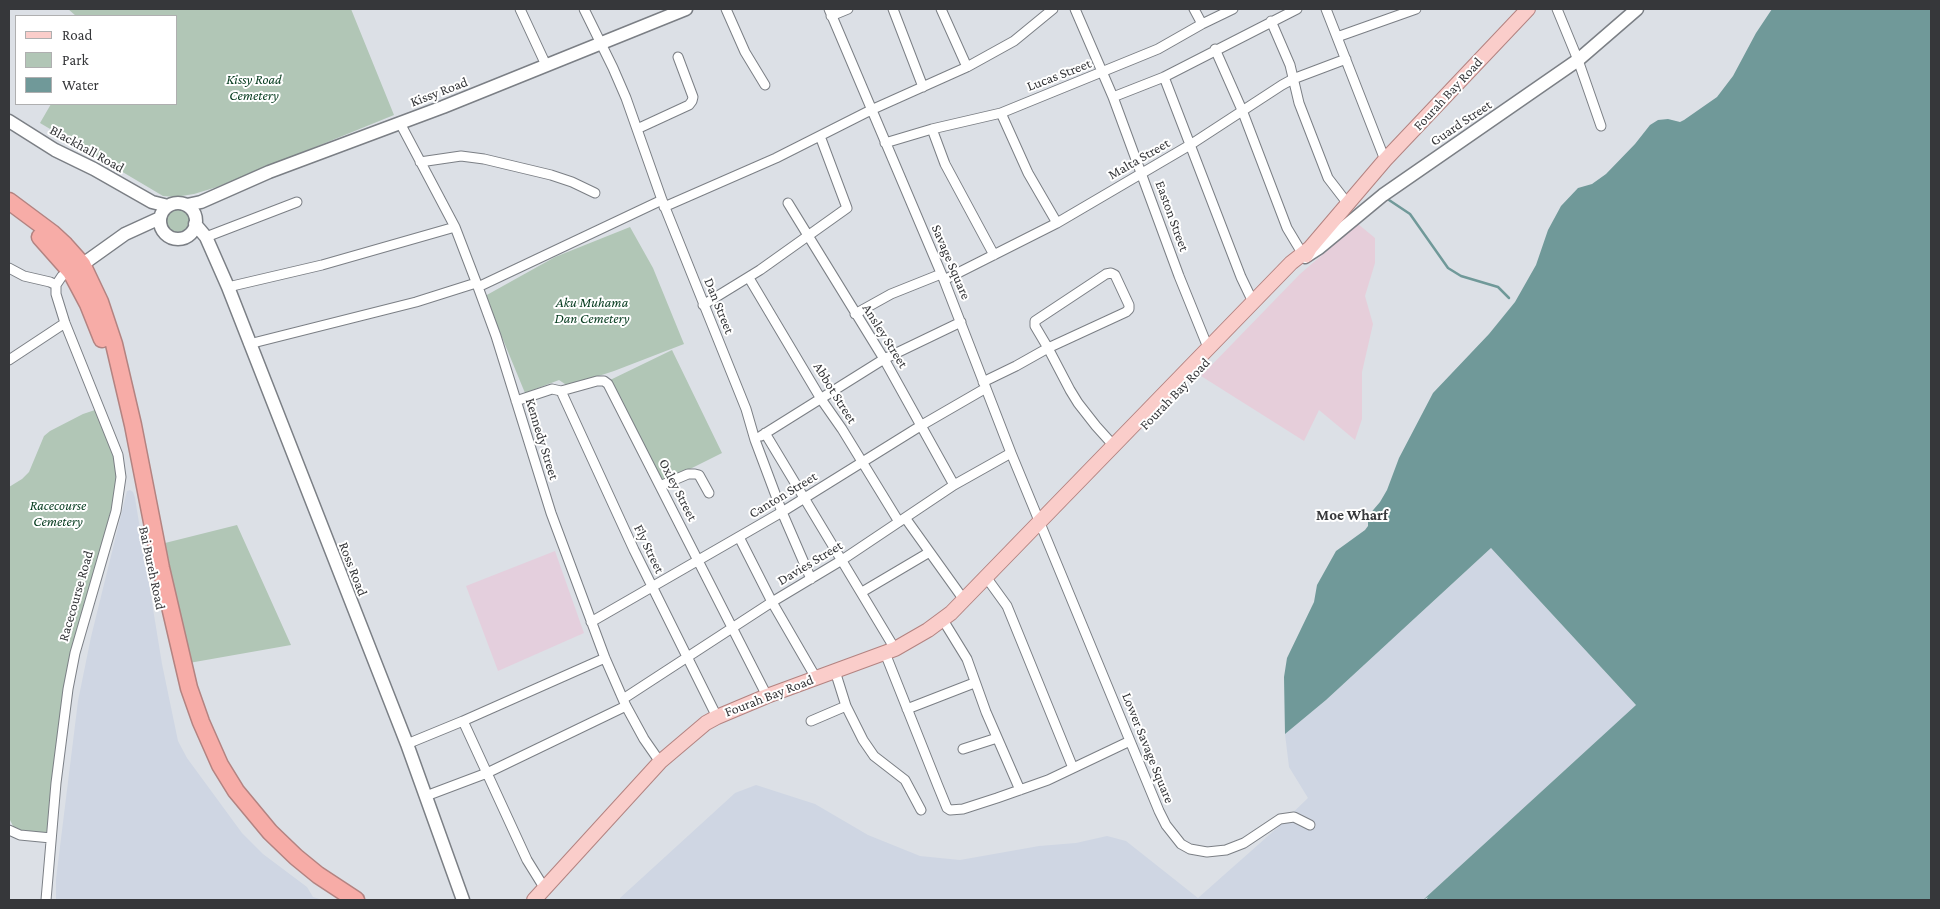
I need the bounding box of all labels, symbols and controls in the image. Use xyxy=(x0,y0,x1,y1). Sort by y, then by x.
legend xyxy=(15,15,178,105)
text: Road xyxy=(62,27,92,43)
text: Park xyxy=(62,52,89,68)
street label: Fourah Bay Road xyxy=(1410,54,1486,134)
street label: Lucas Street xyxy=(1024,55,1094,95)
park label: Kissy Road Cemetery xyxy=(226,72,282,104)
street label: Kissy Road xyxy=(408,73,470,111)
text: Water xyxy=(62,77,99,93)
street label: Guard Street xyxy=(1427,96,1495,150)
street label: Blackhall Road xyxy=(47,122,127,176)
street label: Malta Street xyxy=(1105,135,1173,183)
street label: Easton Street xyxy=(1151,178,1193,254)
street label: Savage Square xyxy=(928,222,974,302)
street label: Dan Street xyxy=(700,276,738,336)
park label: Aku Muhama Dan Cemetery xyxy=(554,295,630,328)
street label: Ansley Street xyxy=(859,301,911,371)
street label: Fourah Bay Road xyxy=(1136,354,1214,434)
street label: Abbot Street xyxy=(810,359,860,427)
street label: Kennedy Street xyxy=(522,396,562,482)
street label: Oxley Street xyxy=(655,456,701,524)
street label: Canton Street xyxy=(746,468,820,522)
park label: Racecourse Cemetery xyxy=(30,498,86,530)
district label: Moe Wharf xyxy=(1316,506,1388,524)
street label: Fly Street xyxy=(630,522,668,576)
street label: Bai Bureh Road xyxy=(135,525,169,611)
street label: Davies Street xyxy=(774,537,846,589)
street label: Ross Road xyxy=(335,540,371,598)
street label: Racecourse Road xyxy=(55,549,97,643)
street label: Fourah Bay Road xyxy=(722,671,816,721)
street label: Lower Savage Square xyxy=(1118,690,1178,806)

